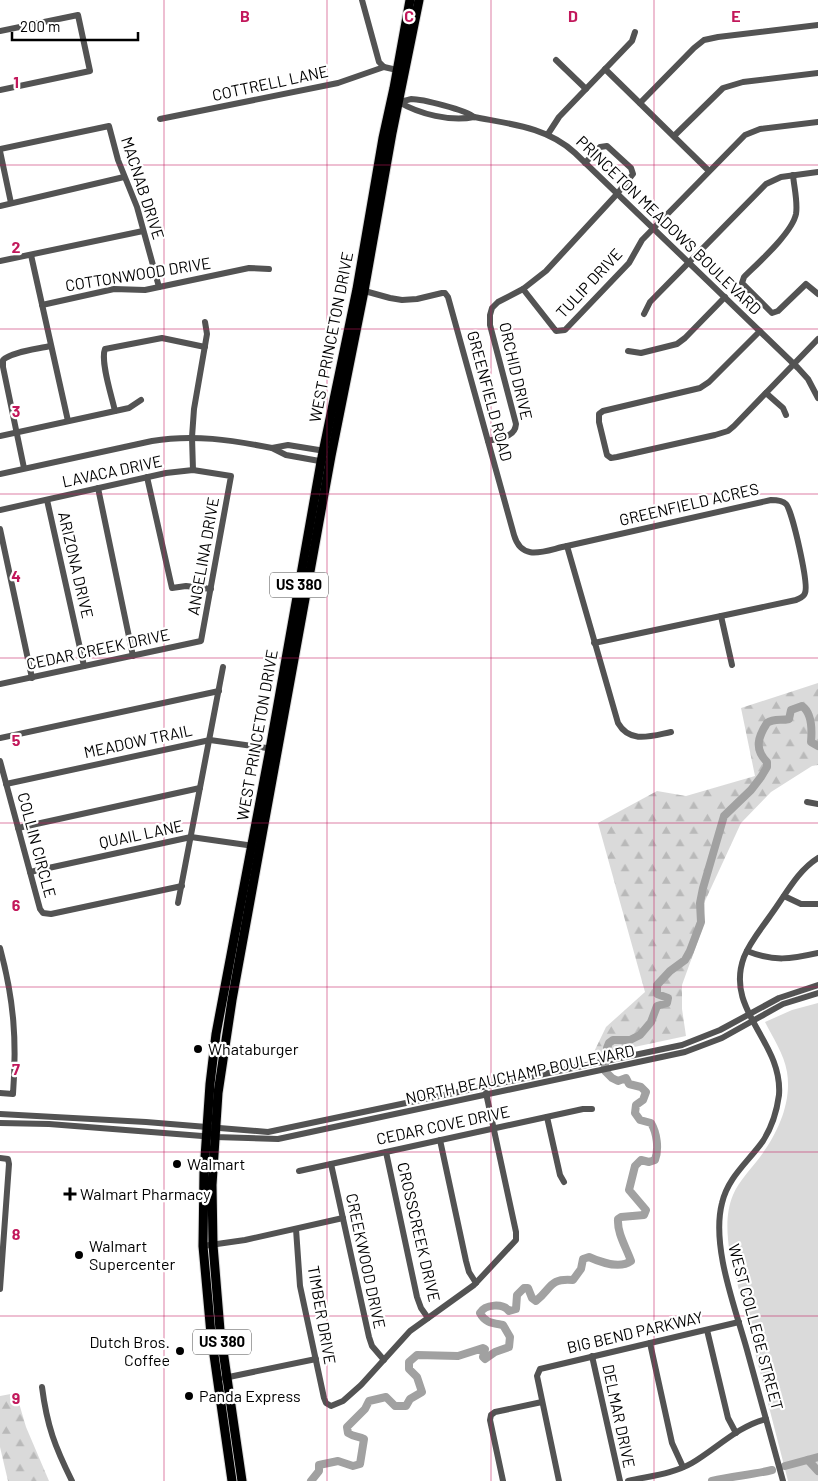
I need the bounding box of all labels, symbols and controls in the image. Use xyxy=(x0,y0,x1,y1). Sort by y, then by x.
text: B xyxy=(240,6,250,25)
text: C xyxy=(404,6,414,25)
text: D xyxy=(568,6,578,25)
text: E xyxy=(731,6,741,25)
scale bar xyxy=(12,10,139,42)
text: 200 m xyxy=(20,17,60,35)
street label: COTTRELL LANE xyxy=(210,61,330,104)
text: 1 xyxy=(13,72,19,91)
street label: PRINCETON MEADOWS BOULEVARD xyxy=(573,131,766,318)
street label: MACNAB DRIVE xyxy=(118,134,169,242)
text: 2 xyxy=(12,237,21,256)
street label: TULIP DRIVE xyxy=(552,244,626,321)
street label: WEST PRINCETON DRIVE xyxy=(305,250,356,424)
street label: COTTONWOOD DRIVE xyxy=(64,253,212,294)
street label: ORCHID DRIVE xyxy=(496,320,537,422)
street label: GREENFIELD ROAD xyxy=(464,329,517,463)
text: 3 xyxy=(12,401,20,420)
street label: LAVACA DRIVE xyxy=(60,451,164,490)
street label: GREENFIELD ACRES xyxy=(617,478,761,529)
street label: ANGELINA DRIVE xyxy=(183,495,222,616)
street label: ARIZONA DRIVE xyxy=(55,510,98,620)
text: 4 xyxy=(11,566,21,585)
road number: US 380 xyxy=(270,572,328,598)
street label: CEDAR CREEK DRIVE xyxy=(24,624,171,673)
street label: WEST PRINCETON DRIVE xyxy=(232,648,281,822)
street label: MEADOW TRAIL xyxy=(82,720,194,761)
text: 5 xyxy=(12,730,21,749)
street label: COLLIN CIRCLE xyxy=(14,790,61,900)
street label: QUAIL LANE xyxy=(97,815,185,852)
text: 6 xyxy=(12,895,21,914)
place label: Whataburger xyxy=(208,1039,299,1058)
street label: NORTH BEAUCHAMP BOULEVARD xyxy=(404,1040,636,1107)
marker: Whataburger xyxy=(192,1043,204,1055)
text: 7 xyxy=(12,1059,20,1078)
street label: CEDAR COVE DRIVE xyxy=(374,1101,511,1148)
place label: Walmart xyxy=(187,1154,245,1173)
marker: Walmart xyxy=(171,1158,183,1170)
street label: CROSSCREEK DRIVE xyxy=(394,1160,445,1304)
place label: Walmart Pharmacy xyxy=(80,1184,211,1203)
marker: Walmart Pharmacy xyxy=(64,1188,76,1200)
street label: CREEKWOOD DRIVE xyxy=(343,1191,390,1330)
text: 8 xyxy=(12,1224,21,1243)
place label: Walmart Supercenter xyxy=(89,1236,175,1273)
street label: WEST COLLEGE STREET xyxy=(725,1242,788,1412)
marker: Walmart Supercenter xyxy=(73,1249,85,1261)
street label: TIMBER DRIVE xyxy=(304,1264,341,1366)
street label: BIG BEND PARKWAY xyxy=(565,1307,705,1356)
road number: US 380 xyxy=(193,1330,251,1354)
place label: Dutch Bros. Coffee xyxy=(89,1332,170,1369)
marker: Dutch Bros. Coffee xyxy=(174,1345,186,1357)
street label: DELMAR DRIVE xyxy=(599,1362,640,1469)
place label: Panda Express xyxy=(199,1386,301,1405)
text: 9 xyxy=(12,1388,20,1407)
marker: Panda Express xyxy=(183,1390,195,1402)

